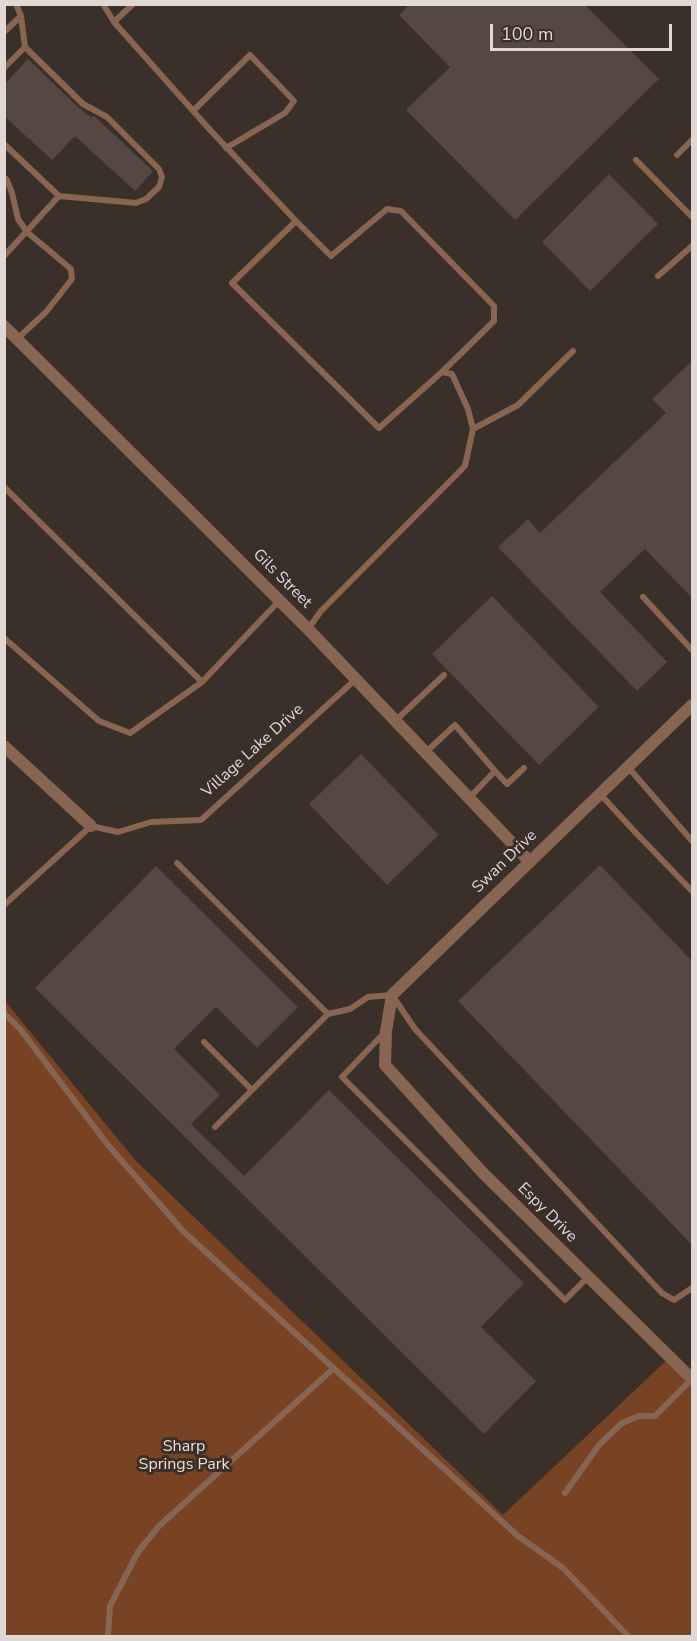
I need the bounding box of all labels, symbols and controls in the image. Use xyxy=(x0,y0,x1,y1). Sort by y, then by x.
scale bar xyxy=(493,12,674,50)
text: 100 m xyxy=(501,22,553,46)
street label: Gils Street xyxy=(249,546,315,612)
street label: Village Lake Drive xyxy=(198,700,308,802)
street label: Swan Drive xyxy=(469,826,541,898)
street label: Espy Drive xyxy=(513,1179,581,1247)
park label: Sharp Springs Park xyxy=(139,1437,229,1475)

